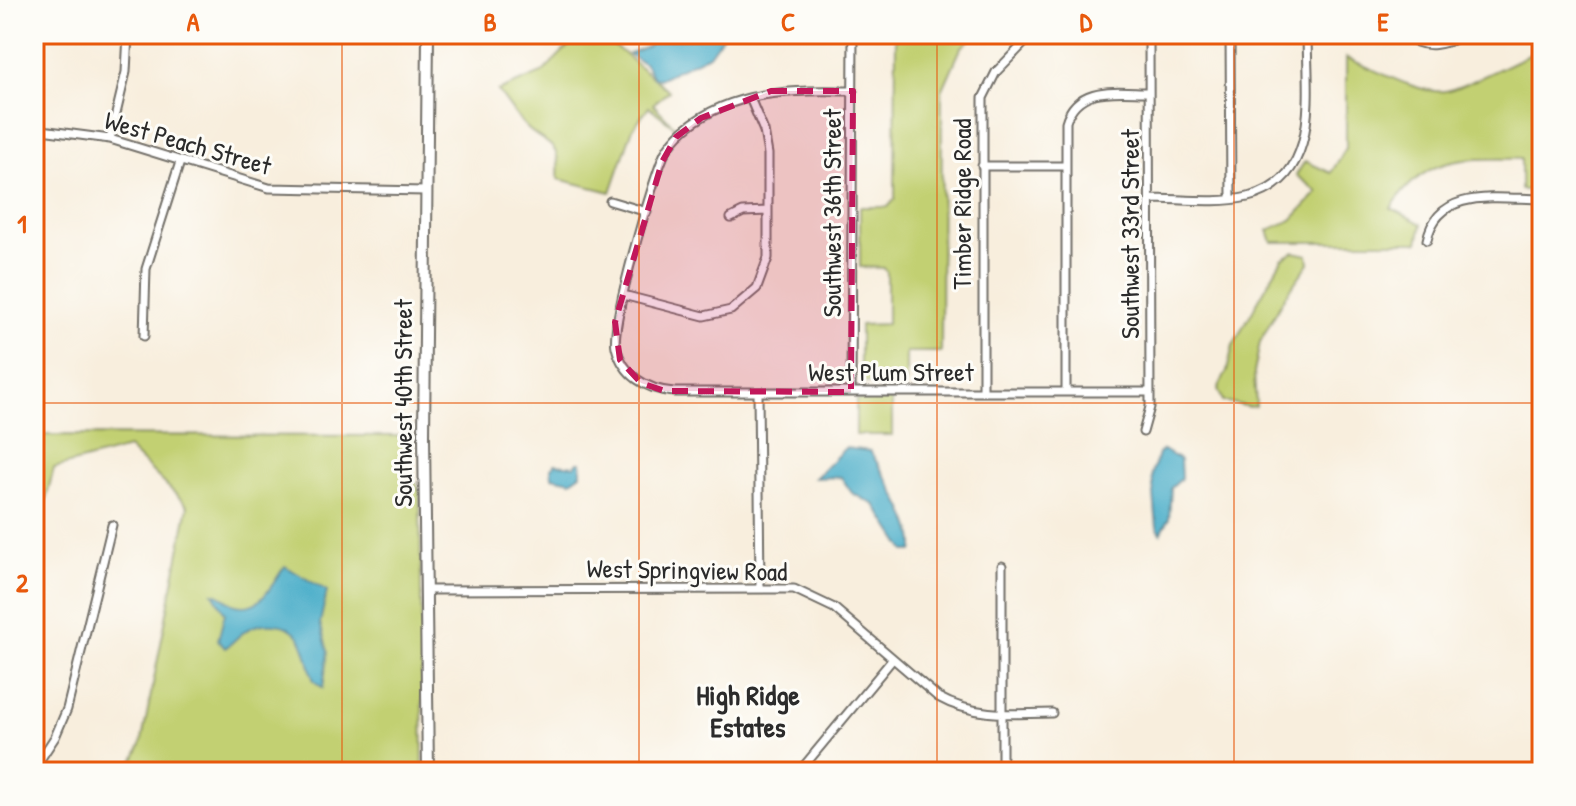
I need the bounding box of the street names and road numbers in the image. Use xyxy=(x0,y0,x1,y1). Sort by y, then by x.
street label: West Peach Street xyxy=(101,102,277,183)
street label: Southwest 36th Street xyxy=(814,108,849,317)
street label: Timber Ridge Road xyxy=(944,118,979,290)
street label: Southwest 33rd Street xyxy=(1112,128,1147,339)
street label: Southwest 40th Street xyxy=(385,298,420,507)
street label: West Plum Street xyxy=(808,354,975,389)
street label: West Springview Road xyxy=(586,550,788,589)

